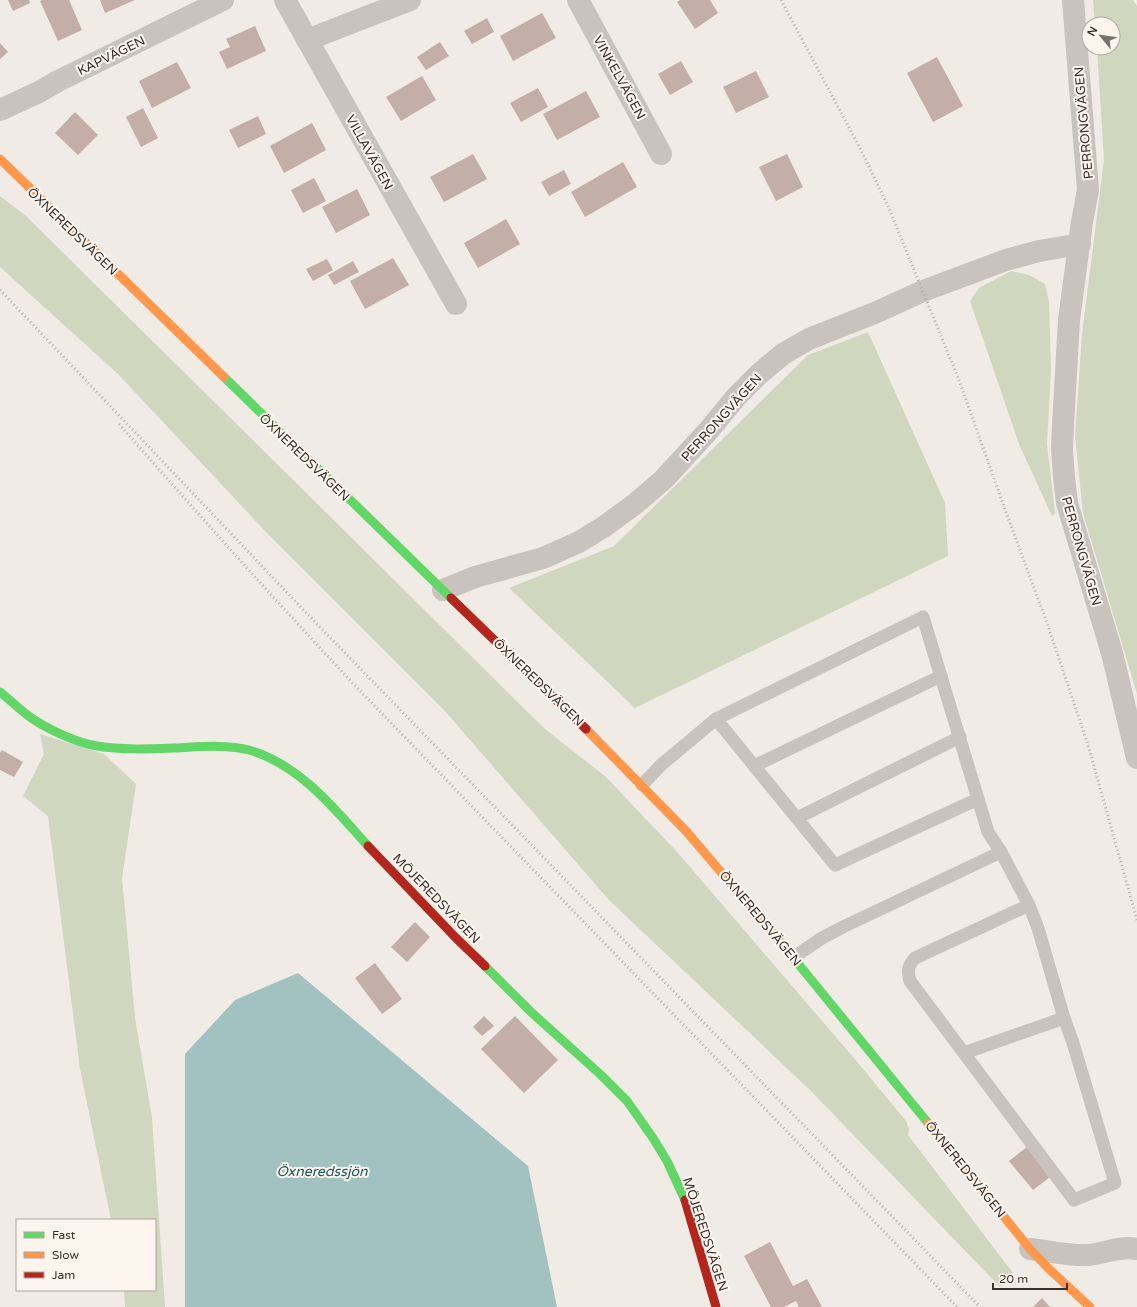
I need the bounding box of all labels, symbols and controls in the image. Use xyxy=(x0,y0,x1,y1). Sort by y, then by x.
north arrow xyxy=(1081,16,1121,56)
text: N xyxy=(1085,24,1101,38)
street label: KAPVÄGEN xyxy=(75,33,148,79)
street label: VINKELVÄGEN xyxy=(589,33,649,122)
street label: PERRONGVÄGEN xyxy=(1071,66,1097,180)
street label: VILLAVÄGEN xyxy=(342,112,396,193)
street label: ÖXNEREDSVÄGEN xyxy=(24,184,121,279)
street label: PERRONGVÄGEN xyxy=(678,370,765,465)
street label: ÖXNEREDSVÄGEN xyxy=(256,410,353,505)
street label: PERRONGVÄGEN xyxy=(1058,495,1104,608)
street label: ÖXNEREDSVÄGEN xyxy=(490,635,587,730)
street label: MÖJEREDSVÄGEN xyxy=(389,850,483,947)
street label: ÖXNEREDSVÄGEN xyxy=(716,868,805,970)
street label: ÖXNEREDSVÄGEN xyxy=(921,1118,1009,1221)
water label: Öxneredssjön xyxy=(276,1163,368,1180)
street label: MÖJEREDSVÄGEN xyxy=(679,1175,731,1293)
legend xyxy=(16,1219,156,1291)
text: Fast xyxy=(52,1228,76,1242)
text: Slow xyxy=(52,1248,79,1262)
scale bar xyxy=(993,1265,1067,1291)
text: Jam xyxy=(52,1268,75,1282)
text: 20 m xyxy=(999,1272,1028,1286)

